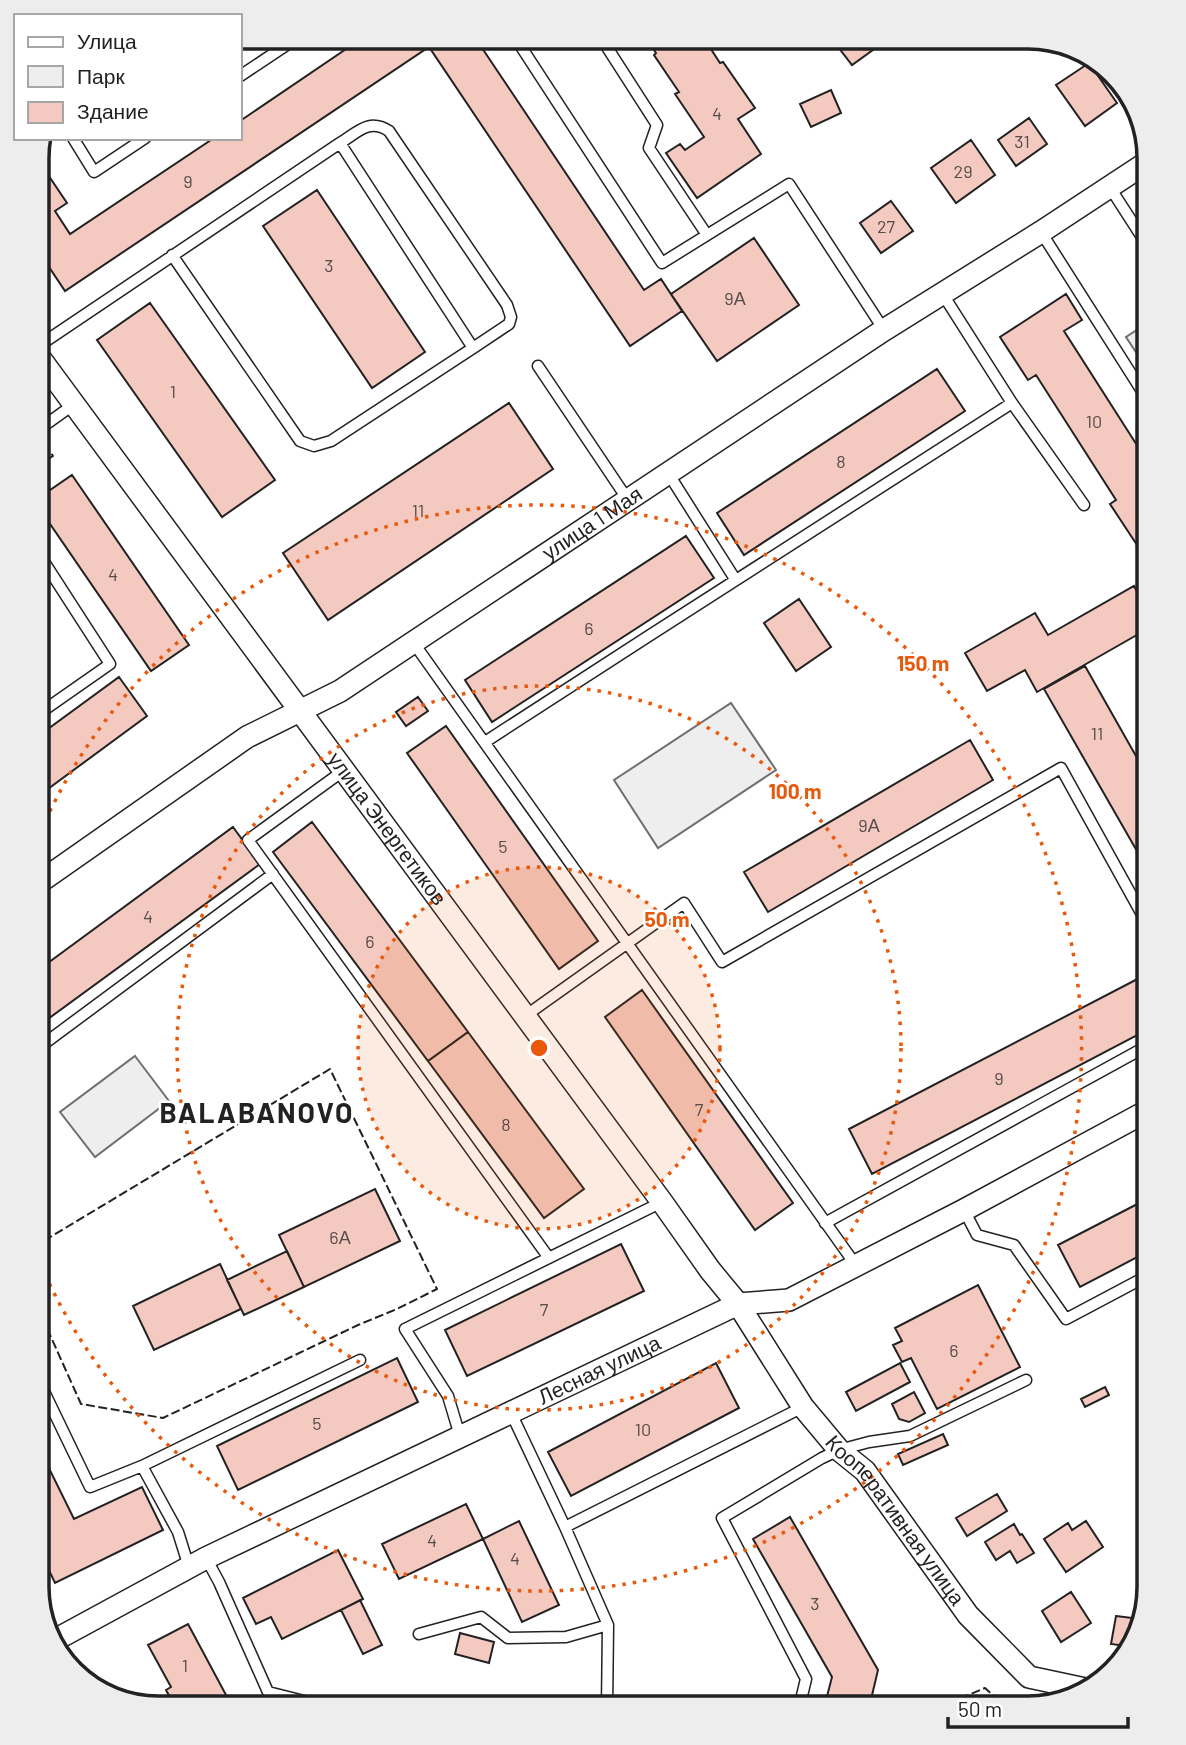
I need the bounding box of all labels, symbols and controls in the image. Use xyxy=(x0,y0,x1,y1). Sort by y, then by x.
legend xyxy=(14,14,242,140)
text: Улица xyxy=(77,28,137,53)
text: Парк xyxy=(77,63,125,88)
text: Здание xyxy=(77,98,149,123)
house number: 4 xyxy=(712,102,722,124)
house number: 31 xyxy=(1014,130,1030,152)
house number: 29 xyxy=(953,160,973,182)
house number: 9 xyxy=(183,170,193,192)
house number: 27 xyxy=(877,215,896,237)
house number: 3 xyxy=(324,254,334,276)
house number: 9А xyxy=(724,287,746,309)
house number: 1 xyxy=(170,380,176,402)
house number: 10 xyxy=(1086,410,1102,432)
house number: 8 xyxy=(836,450,846,472)
street label: улица 1 Мая xyxy=(537,480,646,564)
house number: 11 xyxy=(412,499,424,521)
house number: 4 xyxy=(108,563,118,585)
house number: 6 xyxy=(584,617,594,639)
text: 150 m xyxy=(897,650,949,675)
house number: 11 xyxy=(1091,722,1103,744)
street label: улица Энергетиков xyxy=(324,747,453,909)
text: 100 m xyxy=(768,778,822,803)
house number: 9А xyxy=(858,814,880,836)
house number: 5 xyxy=(498,835,508,857)
house number: 4 xyxy=(143,905,153,927)
text: 50 m xyxy=(644,906,690,931)
house number: 6 xyxy=(365,930,375,952)
centre of rings xyxy=(527,1036,551,1060)
house number: 9 xyxy=(994,1067,1004,1089)
district label: BALABANOVO xyxy=(160,1095,354,1129)
house number: 7 xyxy=(695,1098,704,1120)
house number: 8 xyxy=(501,1113,511,1135)
house number: 6А xyxy=(329,1226,351,1248)
house number: 7 xyxy=(540,1298,549,1320)
street label: Лесная улица xyxy=(534,1329,664,1409)
house number: 6 xyxy=(949,1339,959,1361)
house number: 5 xyxy=(312,1412,322,1434)
house number: 10 xyxy=(635,1418,651,1440)
street label: Кооперативная улица xyxy=(821,1430,971,1610)
house number: 4 xyxy=(427,1529,437,1551)
house number: 4 xyxy=(510,1547,520,1569)
house number: 3 xyxy=(810,1592,820,1614)
house number: 1 xyxy=(182,1654,188,1676)
scale bar xyxy=(948,1686,1128,1730)
text: 50 m xyxy=(958,1696,1002,1721)

